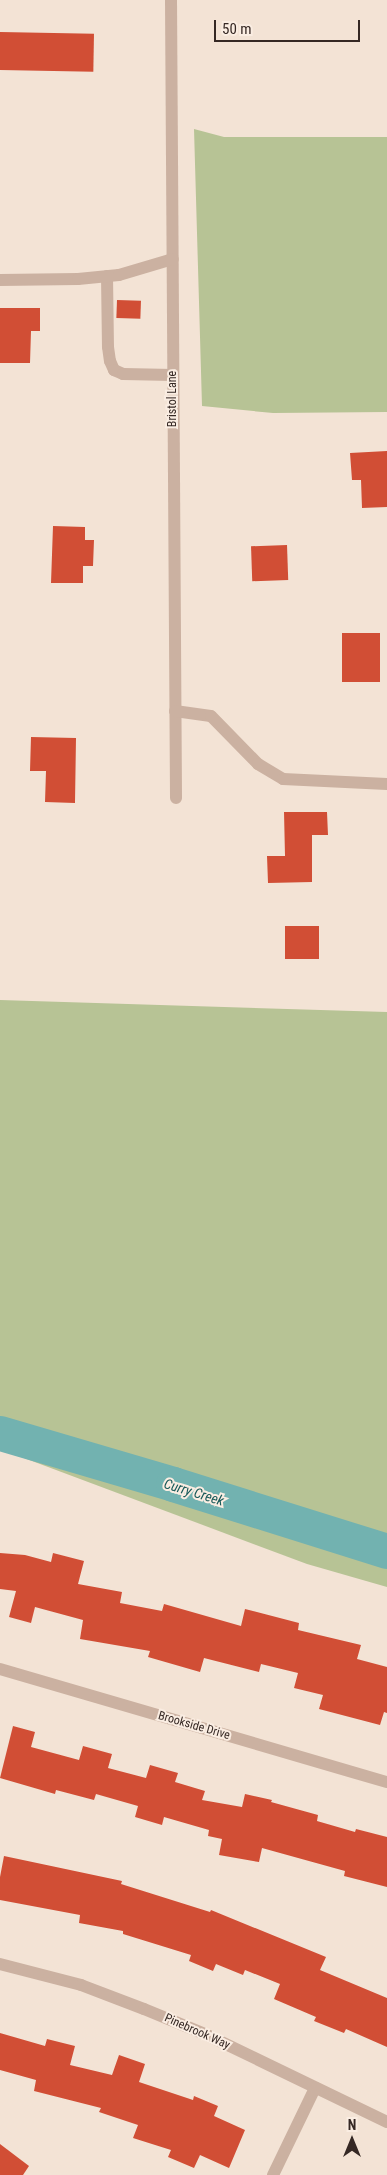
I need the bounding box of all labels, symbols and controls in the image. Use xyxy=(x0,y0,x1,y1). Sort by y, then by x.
scale bar xyxy=(217,10,363,42)
text: 50 m xyxy=(222,20,252,38)
street label: Bristol Lane xyxy=(166,371,180,427)
water label: Curry Creek xyxy=(162,1475,226,1509)
street label: Brookside Drive xyxy=(156,1709,232,1743)
street label: Pinebrook Way xyxy=(162,2011,232,2053)
north arrow xyxy=(327,2115,377,2165)
text: N xyxy=(348,2117,356,2133)

